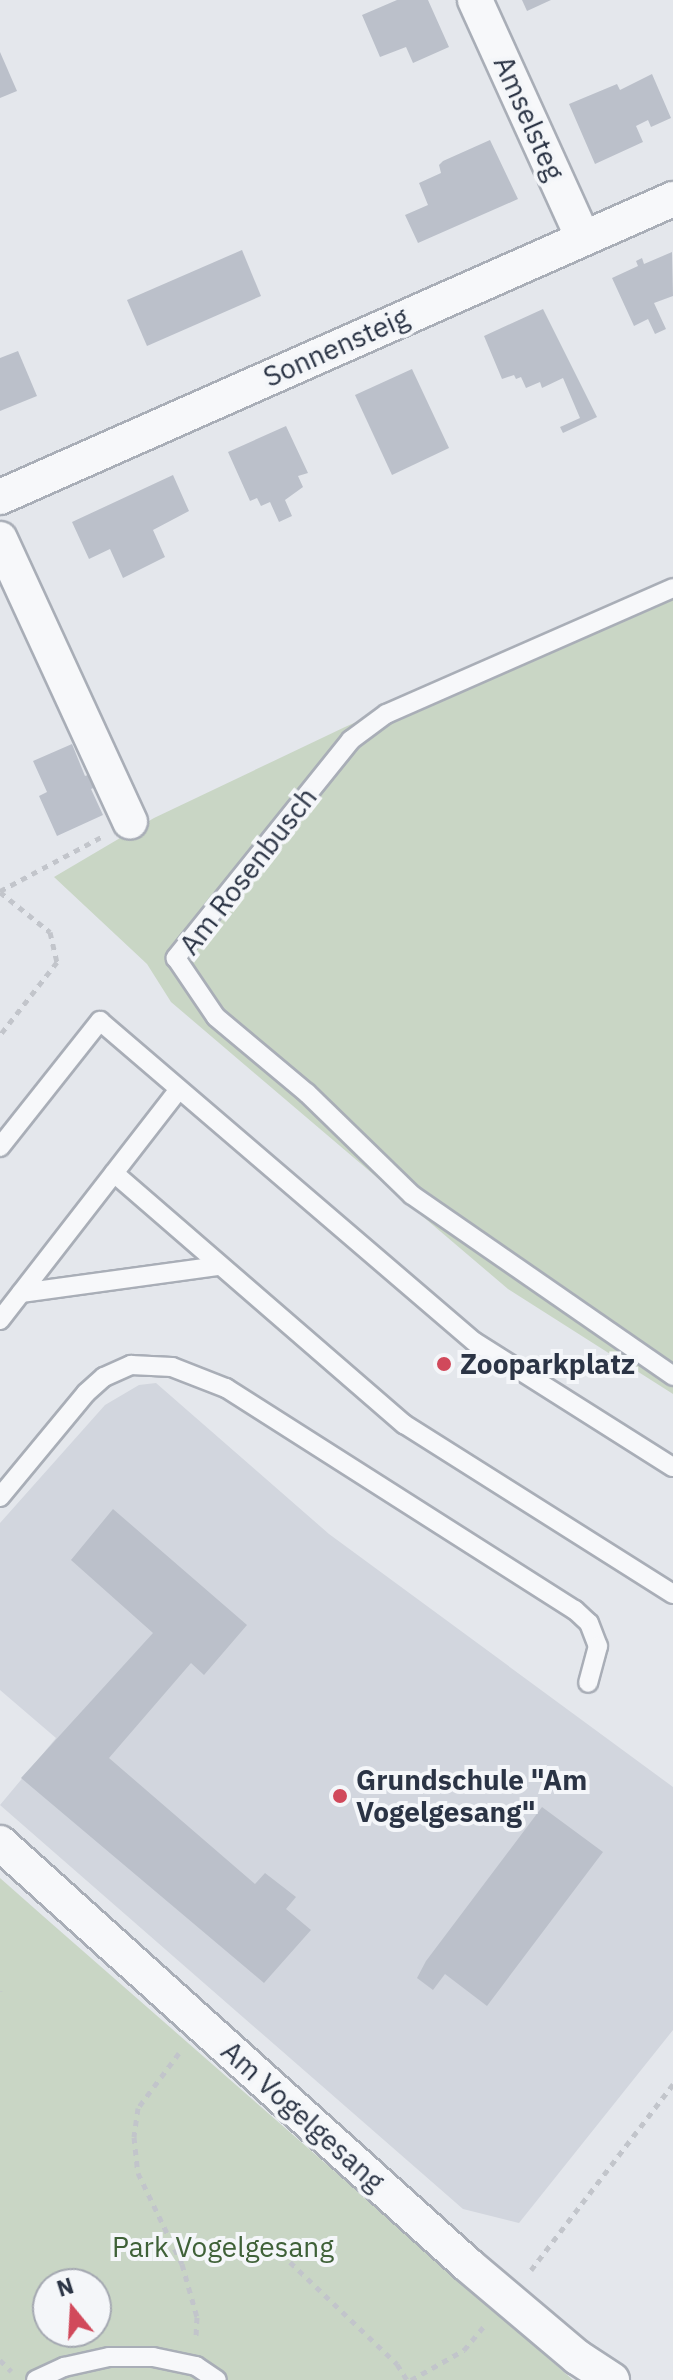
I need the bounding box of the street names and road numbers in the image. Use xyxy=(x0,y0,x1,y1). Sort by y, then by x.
street label: Amselsteg xyxy=(487,51,571,185)
street label: Sonnensteig xyxy=(258,300,414,394)
street label: Am Rosenbusch xyxy=(172,781,324,961)
street label: Am Vogelgesang xyxy=(215,2034,391,2198)

